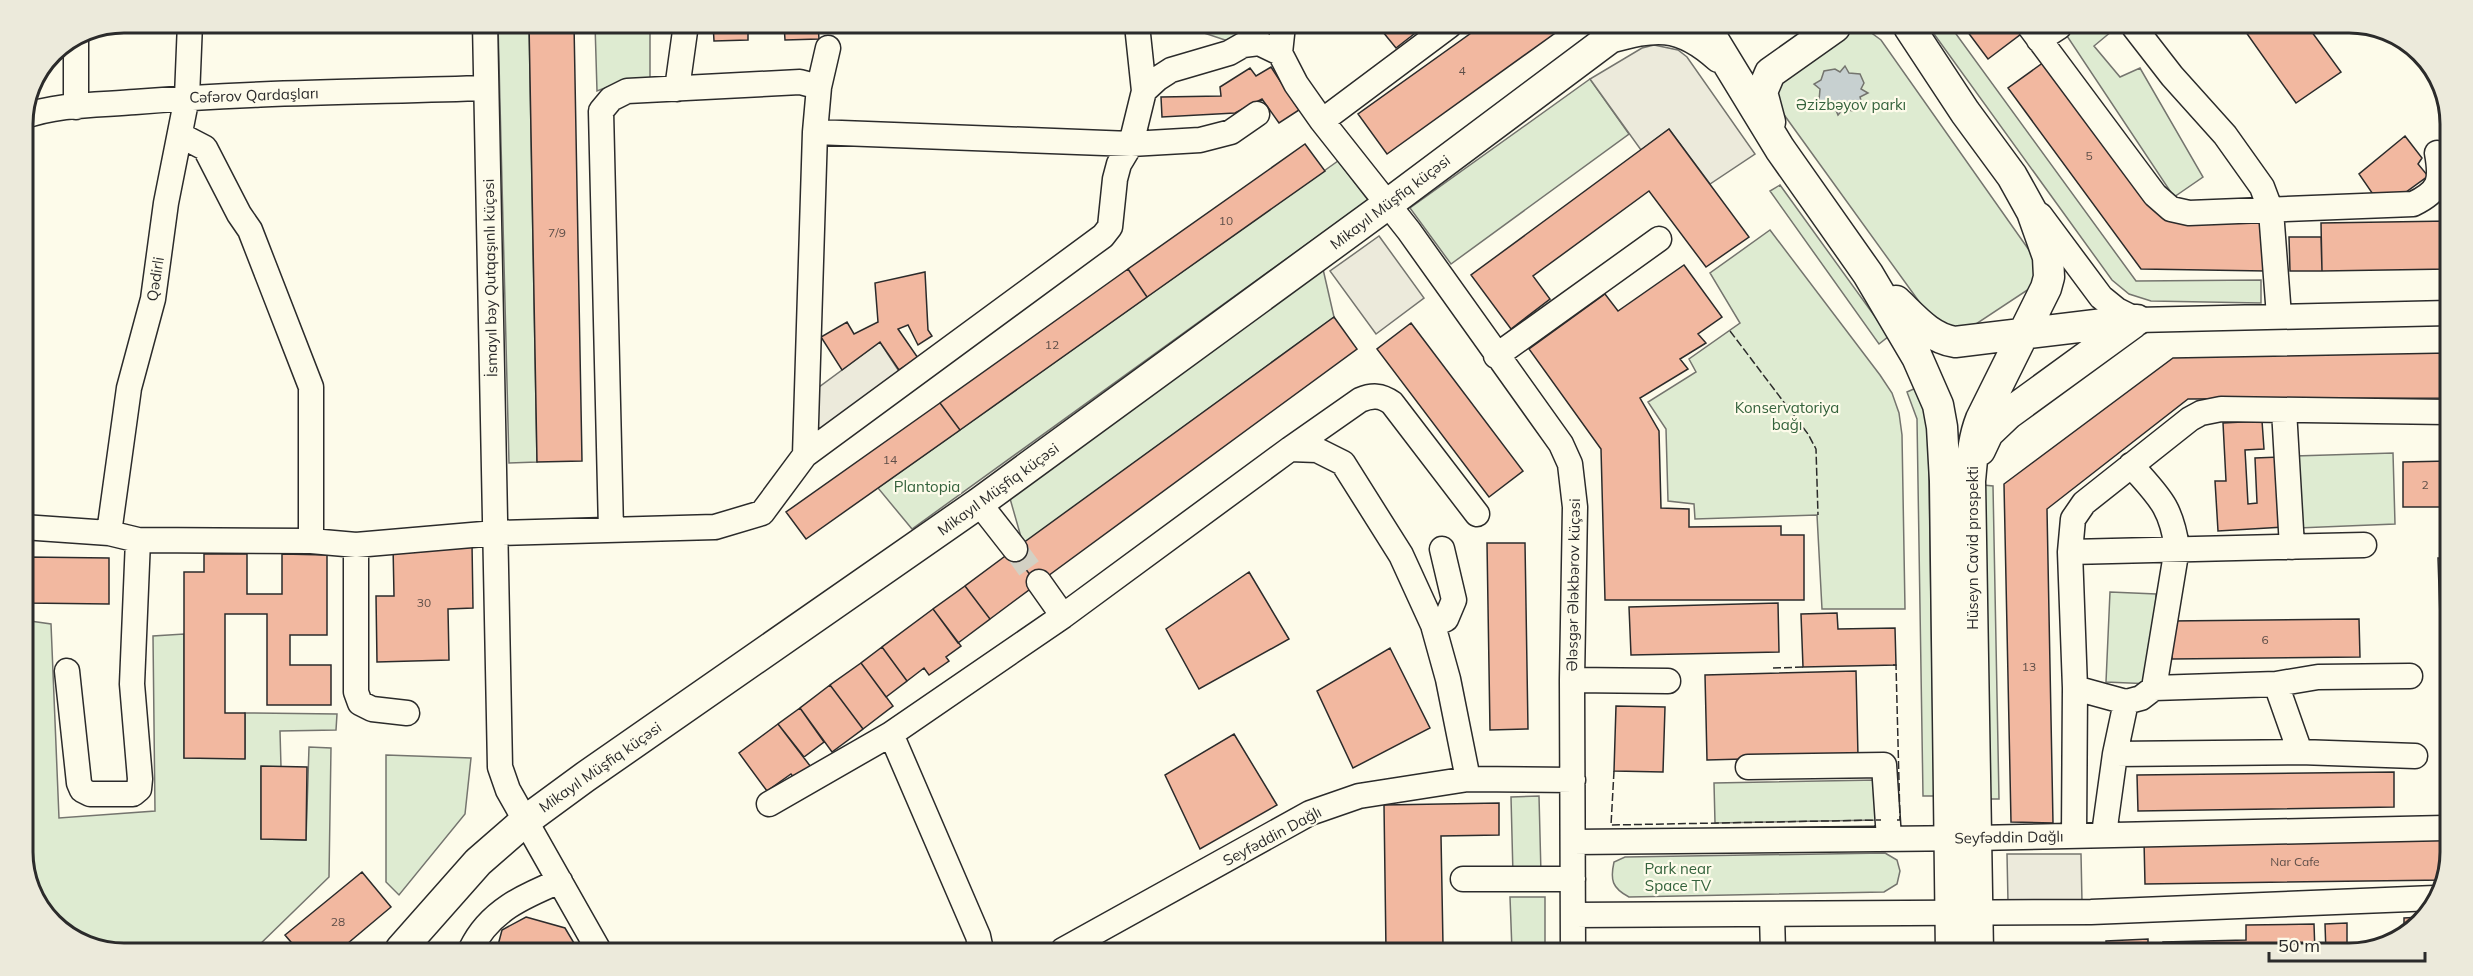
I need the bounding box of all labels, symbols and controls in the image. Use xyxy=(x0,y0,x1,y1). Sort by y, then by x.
house number: 4 xyxy=(1458,63,1466,78)
street label: Cəfərov Qardaşları xyxy=(189,83,319,107)
park label: Əzizbəyov parkı xyxy=(1796,95,1906,114)
house number: 5 xyxy=(2085,148,2093,163)
street label: Mikayıl Müşfiq küçəsi xyxy=(1326,151,1454,253)
street label: İsmayıl bəy Qutqaşınlı küçəsi xyxy=(479,179,501,377)
house number: 10 xyxy=(1219,213,1233,228)
house number: 7/9 xyxy=(548,225,566,240)
street label: Qədirli xyxy=(142,255,168,303)
house number: 12 xyxy=(1045,337,1059,352)
park label: Konservatoriya bağı xyxy=(1735,398,1839,434)
street label: Mikayıl Müşfiq küçəsi xyxy=(934,439,1062,539)
house number: 14 xyxy=(883,452,897,467)
street label: Hüseyn Cavid prospekti xyxy=(1963,466,1982,630)
park label: Plantopia xyxy=(894,477,960,496)
house number: 2 xyxy=(2421,477,2429,492)
street label: Ələsgər Ələkbərov küçəsi xyxy=(1562,498,1584,672)
house number: 30 xyxy=(417,595,431,610)
house number: 6 xyxy=(2261,632,2269,647)
house number: 13 xyxy=(2022,659,2036,674)
street label: Mikayıl Müşfiq küçəsi xyxy=(535,718,665,816)
street label: Seyfəddin Dağlı xyxy=(1219,802,1325,870)
street label: Seyfəddin Dağlı xyxy=(1954,827,2064,847)
house number: Nar Cafe xyxy=(2270,854,2320,869)
park label: Park near Space TV xyxy=(1645,859,1712,895)
house number: 28 xyxy=(331,914,345,929)
scale bar xyxy=(2269,925,2425,963)
text: 50 m xyxy=(2278,934,2320,957)

